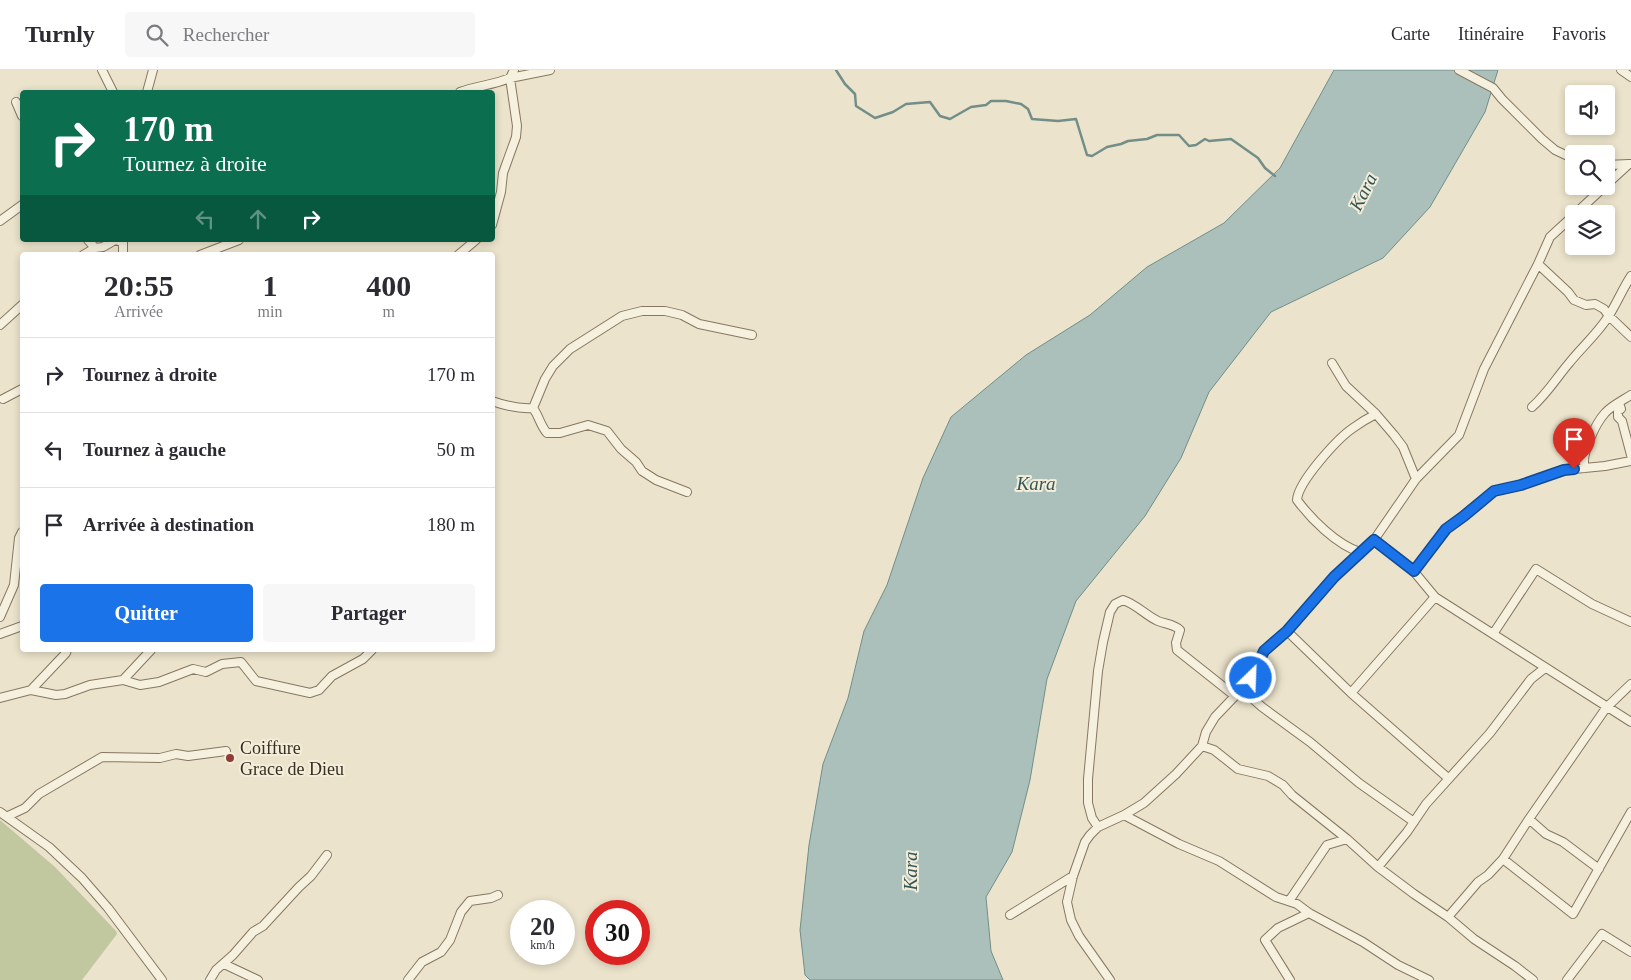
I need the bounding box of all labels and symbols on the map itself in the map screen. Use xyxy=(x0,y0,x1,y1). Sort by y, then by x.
water label: Kara xyxy=(1344,170,1381,215)
pin xyxy=(1553,418,1595,469)
water label: Kara xyxy=(1015,473,1056,494)
position arrow xyxy=(1224,651,1276,703)
place label: Coiffure Grace de Dieu xyxy=(240,738,344,779)
marker: Coiffure Grace de Dieu xyxy=(224,752,236,764)
water label: Kara xyxy=(900,851,921,892)
speed limit sign: 30 xyxy=(585,900,650,965)

